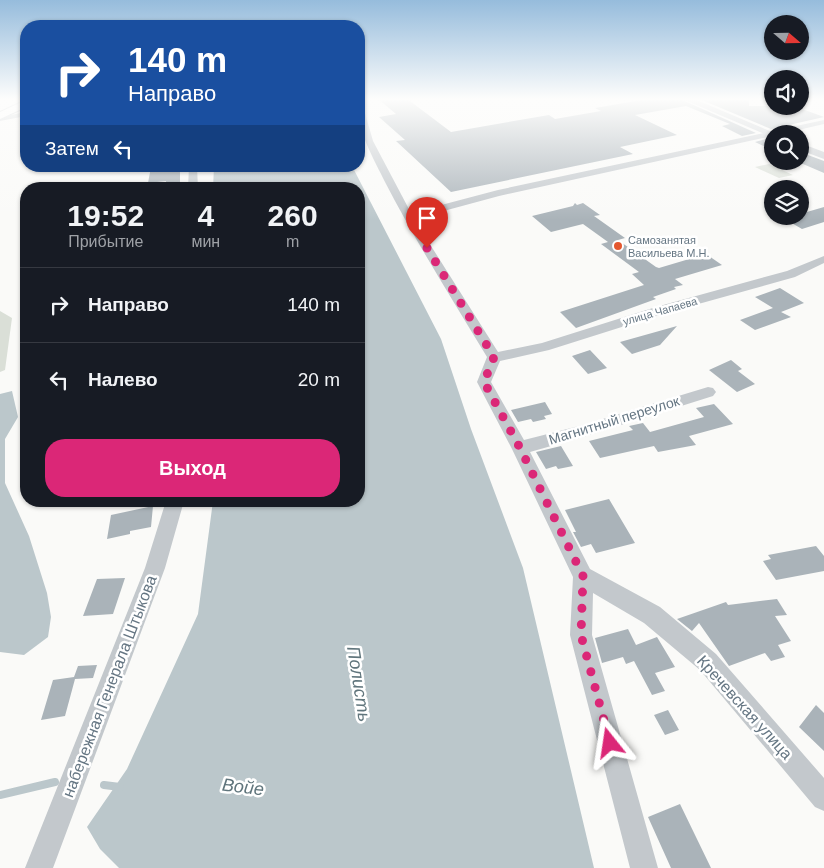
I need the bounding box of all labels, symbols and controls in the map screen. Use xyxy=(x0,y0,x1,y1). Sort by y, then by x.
north arrow xyxy=(764,15,809,60)
map controls xyxy=(764,15,809,225)
icon: right xyxy=(45,40,110,105)
text: 140 m xyxy=(128,40,227,79)
button: sound xyxy=(764,70,809,115)
text: Направо xyxy=(128,81,216,106)
button: search xyxy=(764,125,809,170)
icon: left xyxy=(109,135,137,163)
text: Затем xyxy=(45,138,99,159)
button: layers xyxy=(764,180,809,225)
pin xyxy=(406,197,448,248)
text: 19:52 xyxy=(67,199,144,232)
text: 4 xyxy=(197,199,214,232)
text: 260 xyxy=(268,199,318,232)
icon: arrive xyxy=(413,204,441,232)
text: Прибытие xyxy=(68,233,143,250)
text: мин xyxy=(191,233,220,250)
text: m xyxy=(286,233,299,250)
place label: Самозанятая Васильева М.Н. xyxy=(628,234,709,259)
marker: Самозанятая Васильева М.Н. xyxy=(612,240,624,252)
icon: right xyxy=(45,291,73,319)
text: Направо xyxy=(88,294,169,315)
text: 140 m xyxy=(287,294,340,315)
street label: улица Чапаева xyxy=(621,294,699,327)
icon: left xyxy=(45,366,73,394)
text: Налево xyxy=(88,369,158,390)
text: 20 m xyxy=(298,369,340,390)
street label: Магнитный переулок xyxy=(547,392,682,448)
button: Выход xyxy=(45,439,340,497)
street label: набережная Генерала Штыкова xyxy=(59,573,160,800)
water label: Полисть xyxy=(343,645,375,723)
street label: Кречевская улица xyxy=(694,652,796,763)
position arrow xyxy=(583,716,635,768)
water label: Войе xyxy=(221,775,265,799)

